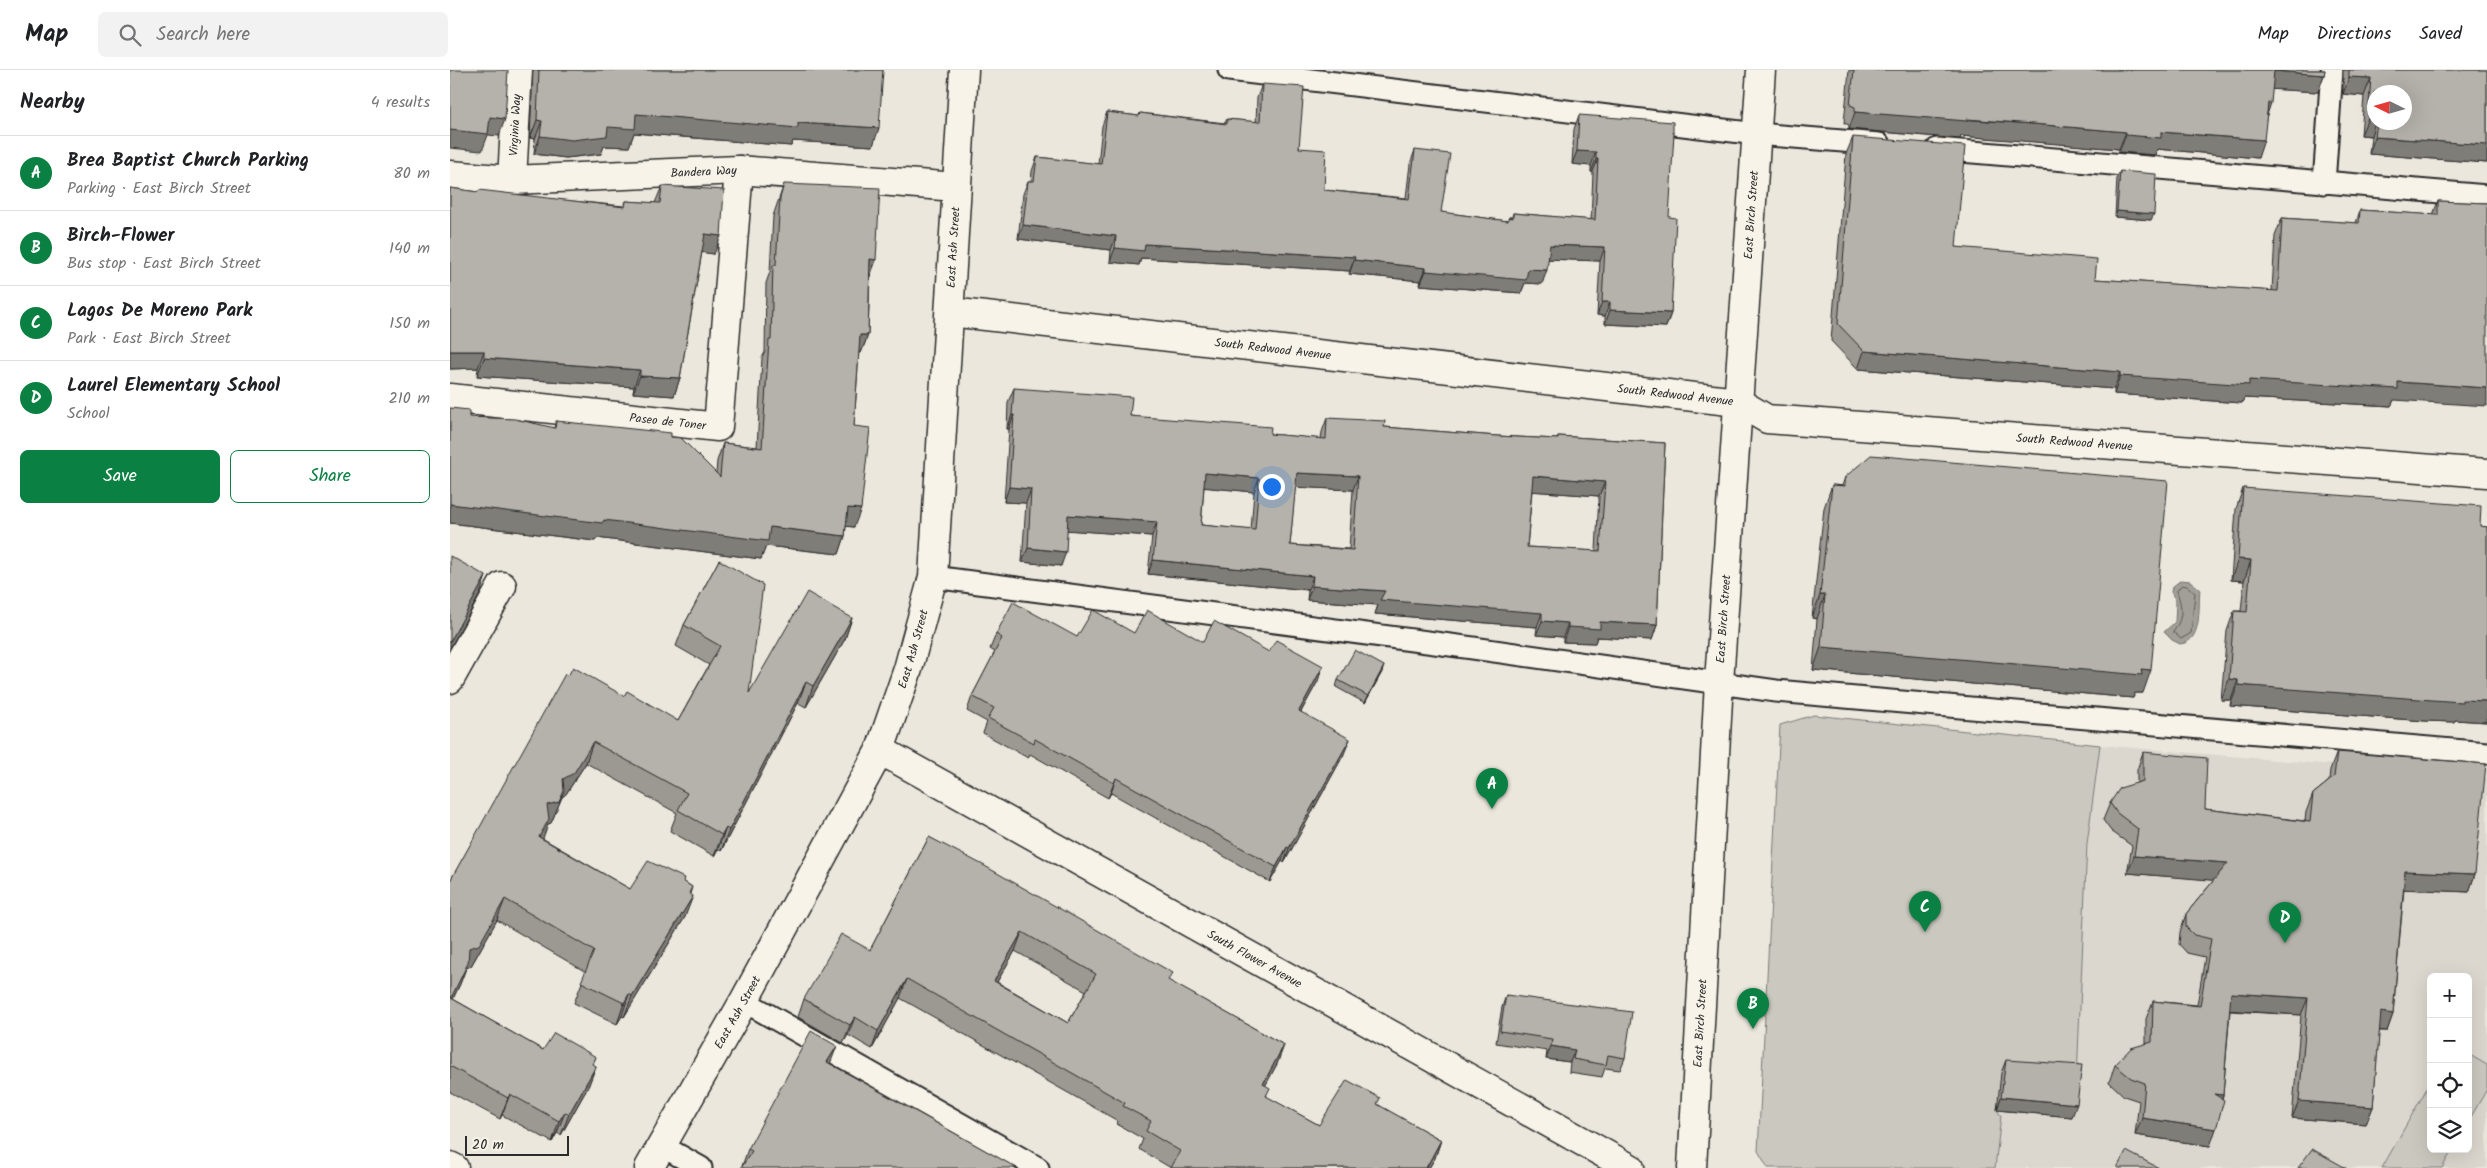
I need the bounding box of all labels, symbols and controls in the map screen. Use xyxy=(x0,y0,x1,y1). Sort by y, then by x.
search box xyxy=(98,12,448,57)
text: Map xyxy=(25,15,68,54)
text: Search here xyxy=(156,20,250,50)
text: Map xyxy=(2257,20,2289,49)
text: Directions xyxy=(2317,20,2391,49)
text: Saved xyxy=(2419,20,2462,49)
icon: search xyxy=(116,21,144,49)
north arrow xyxy=(2367,85,2412,130)
text: Nearby xyxy=(20,86,85,119)
text: 4 results xyxy=(371,90,430,115)
street label: Virginia Way xyxy=(504,93,526,157)
text: Brea Baptist Church Parking xyxy=(67,146,309,176)
text: A xyxy=(31,161,41,186)
text: 80 m xyxy=(393,161,430,186)
street label: Bandera Way xyxy=(670,161,737,183)
street label: East Birch Street xyxy=(1739,170,1764,260)
text: Parking · East Birch Street xyxy=(67,176,251,201)
street label: East Ash Street xyxy=(941,206,965,288)
text: Birch-Flower xyxy=(67,221,174,251)
text: B xyxy=(31,236,41,261)
text: 140 m xyxy=(389,236,430,261)
text: Bus stop · East Birch Street xyxy=(67,251,261,276)
text: Lagos De Moreno Park xyxy=(67,296,252,326)
text: C xyxy=(31,311,41,336)
text: 150 m xyxy=(389,311,430,336)
text: Park · East Birch Street xyxy=(67,326,231,351)
street label: South Redwood Avenue xyxy=(1214,333,1333,365)
text: Laurel Elementary School xyxy=(67,371,280,401)
street label: South Redwood Avenue xyxy=(1616,379,1735,411)
text: D xyxy=(31,386,41,411)
text: 210 m xyxy=(389,386,430,411)
text: School xyxy=(67,401,110,426)
street label: Paseo de Toner xyxy=(629,408,708,435)
street label: South Redwood Avenue xyxy=(2015,428,2134,456)
button: Save xyxy=(20,450,220,503)
button: Share xyxy=(230,450,430,503)
your location xyxy=(1259,474,1285,500)
street label: East Birch Street xyxy=(1711,574,1736,664)
street label: East Ash Street xyxy=(892,607,933,691)
pin: A xyxy=(1476,768,1508,809)
pin: C xyxy=(1909,891,1941,932)
pin: D xyxy=(2269,902,2301,943)
street label: South Flower Avenue xyxy=(1204,925,1306,993)
street label: East Ash Street xyxy=(709,972,766,1052)
map controls xyxy=(2427,973,2472,1153)
button: + xyxy=(2427,973,2472,1018)
street label: East Birch Street xyxy=(1688,978,1712,1068)
pin: B xyxy=(1737,988,1769,1029)
button: − xyxy=(2427,1018,2472,1063)
button: locate xyxy=(2427,1063,2472,1108)
button: layers xyxy=(2427,1108,2472,1153)
scale bar xyxy=(465,1133,569,1156)
text: 20 m xyxy=(472,1134,504,1156)

